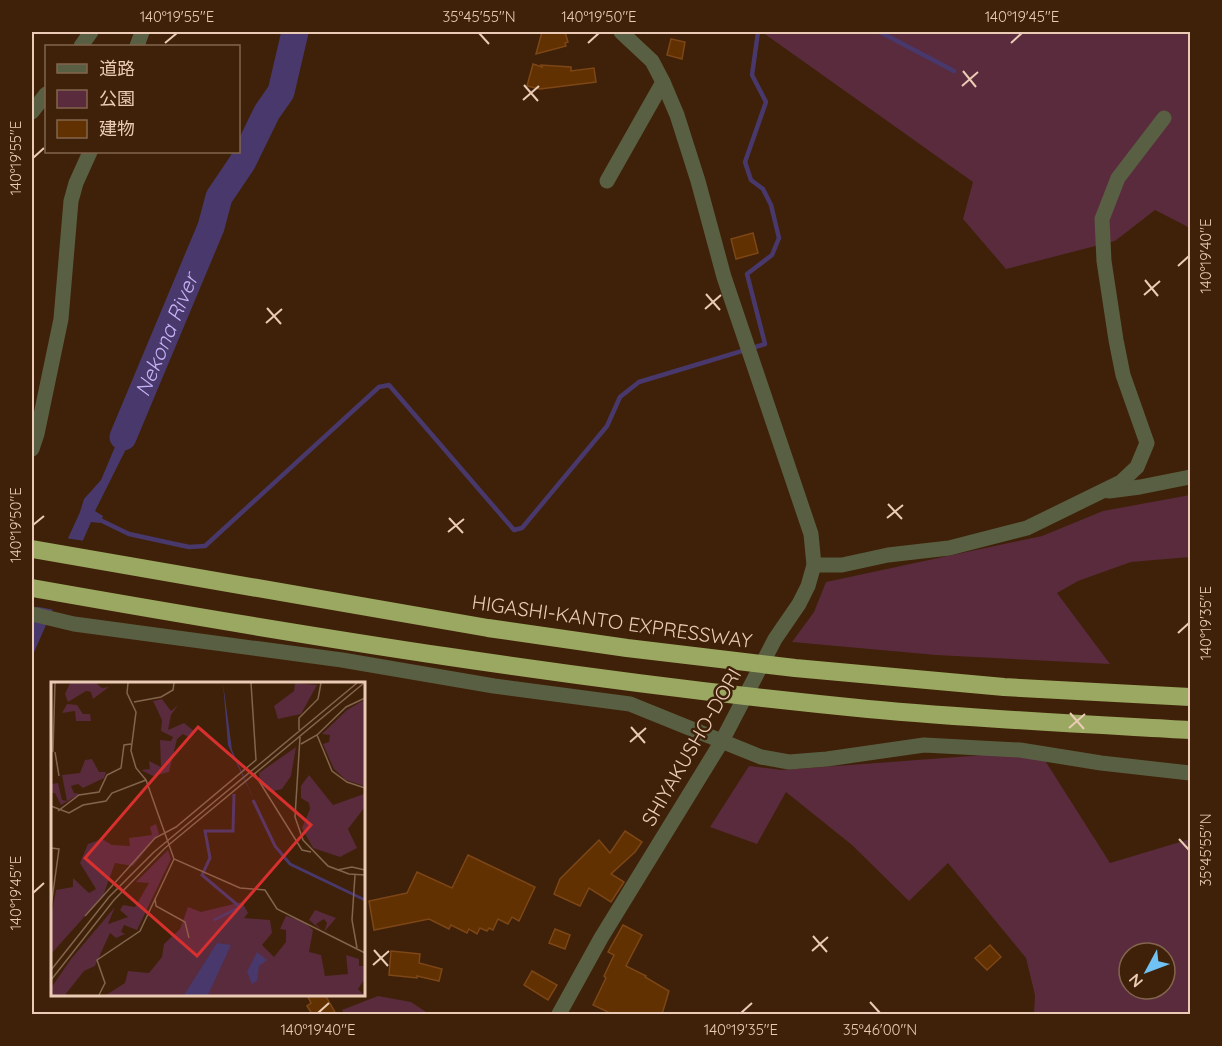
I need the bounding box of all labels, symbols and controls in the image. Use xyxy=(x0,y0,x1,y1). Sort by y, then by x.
text: 140°19'55"E xyxy=(140,7,214,26)
text: 35°45'55"N xyxy=(442,7,516,26)
text: 140°19'50"E xyxy=(561,7,637,26)
text: 140°19'45"E xyxy=(985,7,1059,26)
legend xyxy=(45,45,240,153)
text: 道路 xyxy=(99,57,135,80)
text: 公園 xyxy=(99,87,135,110)
text: 建物 xyxy=(99,117,135,140)
text: 140°19'55"E xyxy=(6,121,25,195)
text: 140°19'40"E xyxy=(1196,218,1215,294)
water label: Nekona River xyxy=(129,267,204,400)
text: 140°19'50"E xyxy=(6,487,25,563)
text: 140°19'35"E xyxy=(1196,586,1215,660)
street label: HIGASHI-KANTO EXPRESSWAY xyxy=(470,589,754,653)
street label: SHIYAKUSHO-DORI xyxy=(636,664,746,830)
inset map xyxy=(51,682,364,995)
text: 35°45'55"N xyxy=(1196,813,1215,887)
text: 140°19'45"E xyxy=(6,856,25,930)
north arrow xyxy=(1117,941,1177,1001)
text: N xyxy=(1124,970,1147,992)
text: 140°19'40"E xyxy=(280,1020,356,1039)
text: 140°19'35"E xyxy=(704,1020,778,1039)
text: 35°46'00"N xyxy=(843,1020,917,1039)

